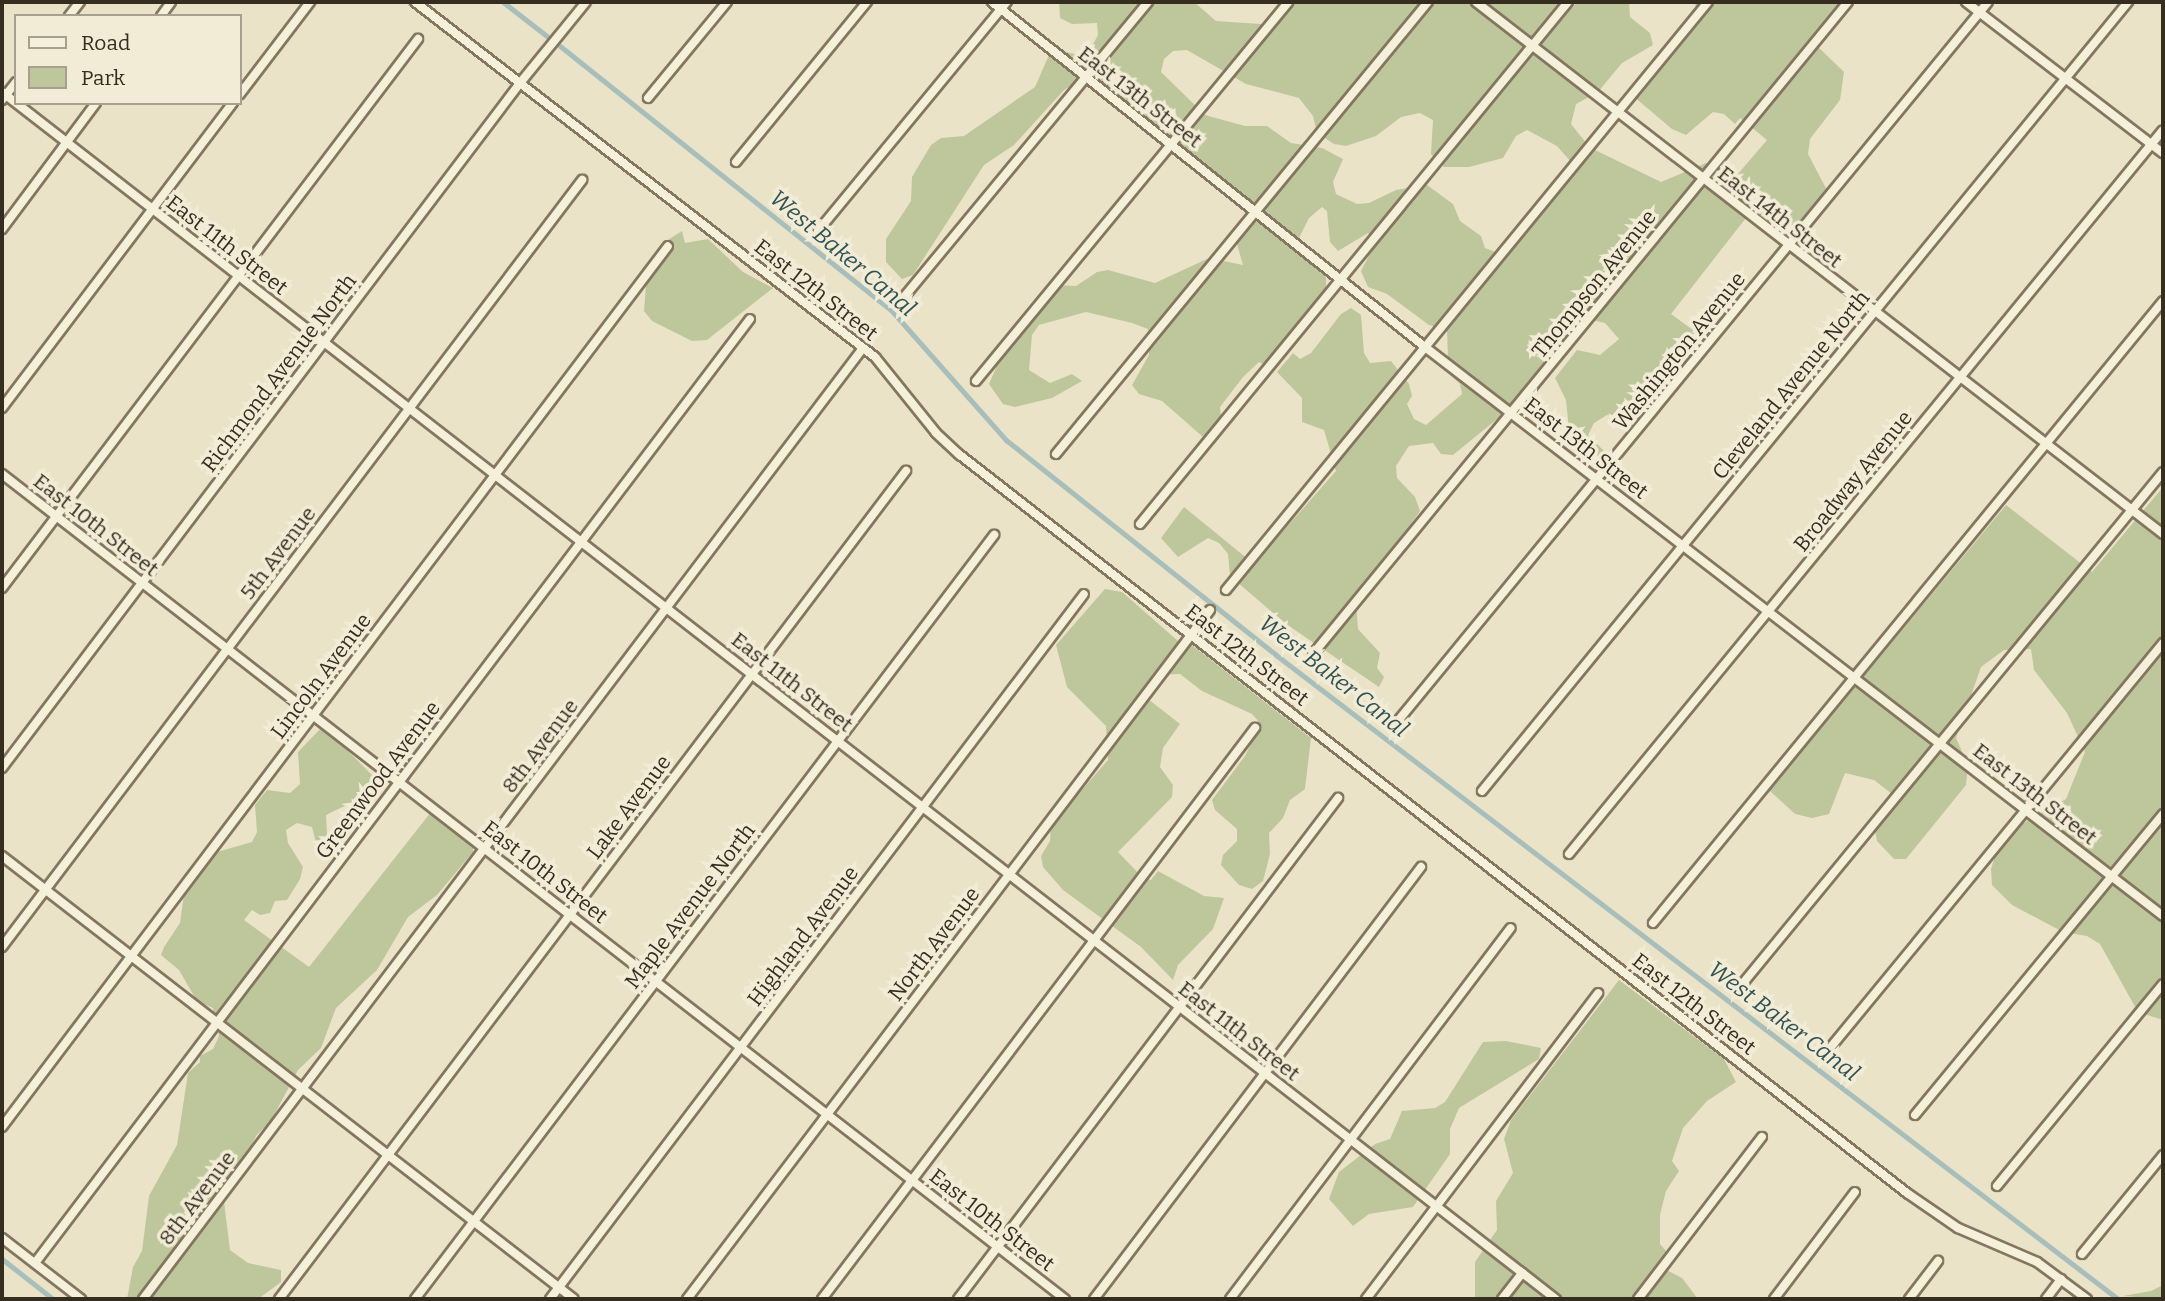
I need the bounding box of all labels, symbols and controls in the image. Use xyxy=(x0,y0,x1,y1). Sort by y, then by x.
legend xyxy=(14,14,242,105)
text: Road xyxy=(81,30,130,56)
street label: East 13th Street xyxy=(1073,41,1207,153)
text: Park xyxy=(81,65,125,91)
street label: East 14th Street xyxy=(1713,161,1847,273)
water label: West Baker Canal xyxy=(764,184,922,322)
street label: East 11th Street xyxy=(161,190,293,300)
street label: Thompson Avenue xyxy=(1527,205,1661,363)
street label: East 12th Street xyxy=(749,234,883,346)
street label: Washington Avenue xyxy=(1607,267,1751,435)
street label: Richmond Avenue North xyxy=(196,269,362,477)
street label: Cleveland Avenue North xyxy=(1707,286,1875,484)
street label: East 13th Street xyxy=(1519,392,1653,504)
street label: Broadway Avenue xyxy=(1788,405,1918,557)
street label: East 10th Street xyxy=(28,468,164,582)
street label: 5th Avenue xyxy=(235,502,321,604)
street label: East 12th Street xyxy=(1180,599,1314,711)
street label: Lincoln Avenue xyxy=(266,608,376,744)
water label: West Baker Canal xyxy=(1254,609,1414,743)
street label: East 11th Street xyxy=(726,627,858,737)
street label: 8th Avenue xyxy=(497,694,583,798)
street label: Greenwood Avenue xyxy=(310,696,446,864)
street label: East 13th Street xyxy=(1968,738,2102,850)
street label: Lake Avenue xyxy=(582,750,676,864)
street label: East 10th Street xyxy=(477,815,613,929)
street label: Maple Avenue North xyxy=(620,818,760,994)
street label: Highland Avenue xyxy=(742,861,864,1011)
street label: North Avenue xyxy=(883,882,985,1006)
street label: East 12th Street xyxy=(1627,948,1761,1060)
water label: West Baker Canal xyxy=(1703,955,1865,1087)
street label: East 11th Street xyxy=(1173,976,1305,1086)
street label: 8th Avenue xyxy=(154,1146,240,1250)
street label: East 10th Street xyxy=(924,1163,1060,1277)

